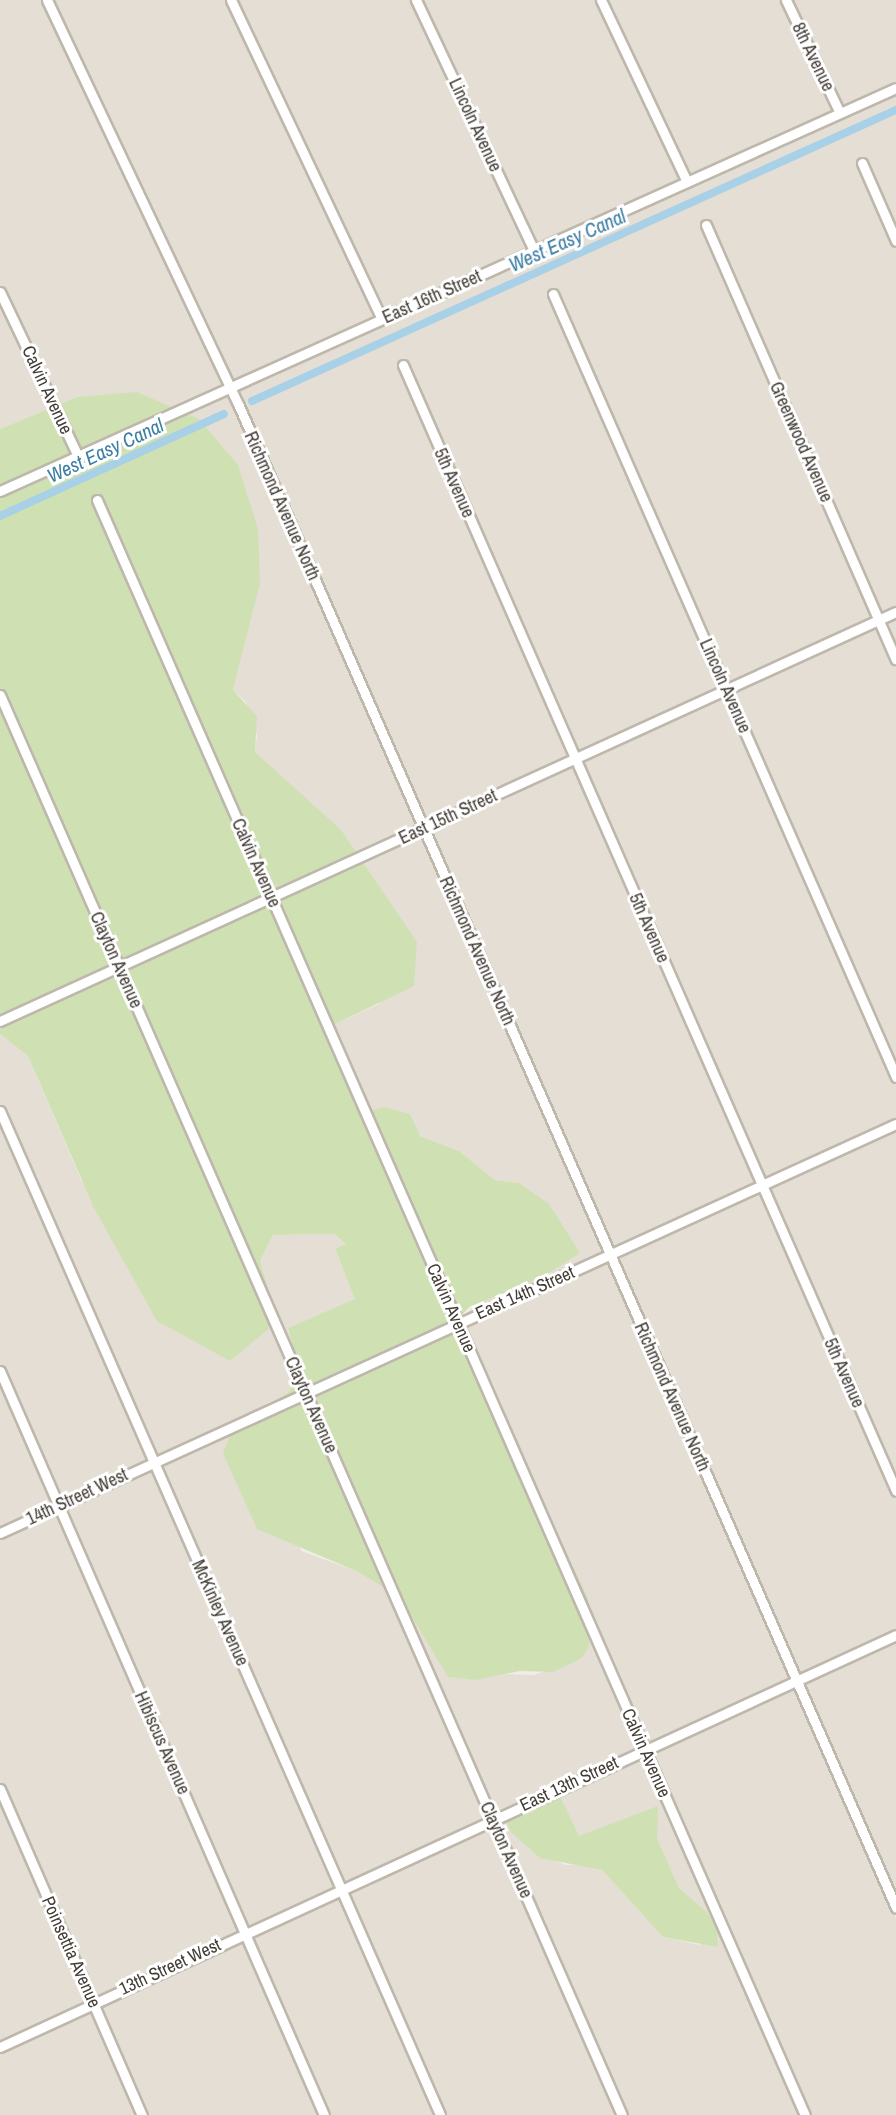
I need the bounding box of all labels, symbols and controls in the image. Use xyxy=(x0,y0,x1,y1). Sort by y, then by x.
street label: 8th Avenue xyxy=(787,19,839,95)
street label: Lincoln Avenue xyxy=(444,74,506,176)
water label: West Easy Canal xyxy=(505,204,629,276)
street label: East 16th Street xyxy=(379,266,485,328)
street label: Calvin Avenue xyxy=(17,342,77,438)
street label: Greenwood Avenue xyxy=(765,378,837,506)
water label: West Easy Canal xyxy=(43,413,167,487)
street label: Richmond Avenue North xyxy=(239,428,325,584)
street label: 5th Avenue xyxy=(429,445,479,521)
street label: Lincoln Avenue xyxy=(694,635,756,737)
street label: East 15th Street xyxy=(395,785,501,849)
street label: Calvin Avenue xyxy=(227,815,285,911)
street label: Richmond Avenue North xyxy=(434,873,520,1029)
street label: 5th Avenue xyxy=(624,890,674,966)
street label: Clayton Avenue xyxy=(85,908,147,1012)
street label: Calvin Avenue xyxy=(422,1260,480,1356)
street label: East 14th Street xyxy=(472,1262,578,1324)
street label: Richmond Avenue North xyxy=(629,1319,715,1475)
street label: 5th Avenue xyxy=(819,1335,869,1411)
street label: Clayton Avenue xyxy=(280,1353,342,1457)
street label: 14th Street West xyxy=(23,1464,131,1530)
street label: McKinley Avenue xyxy=(187,1556,253,1670)
street label: Hibiscus Avenue xyxy=(129,1688,195,1798)
street label: Calvin Avenue xyxy=(617,1705,675,1801)
street label: East 13th Street xyxy=(516,1752,622,1816)
street label: Clayton Avenue xyxy=(475,1798,537,1902)
street label: Poinsettia Avenue xyxy=(37,1893,105,2011)
street label: 13th Street West xyxy=(116,1934,224,2000)

